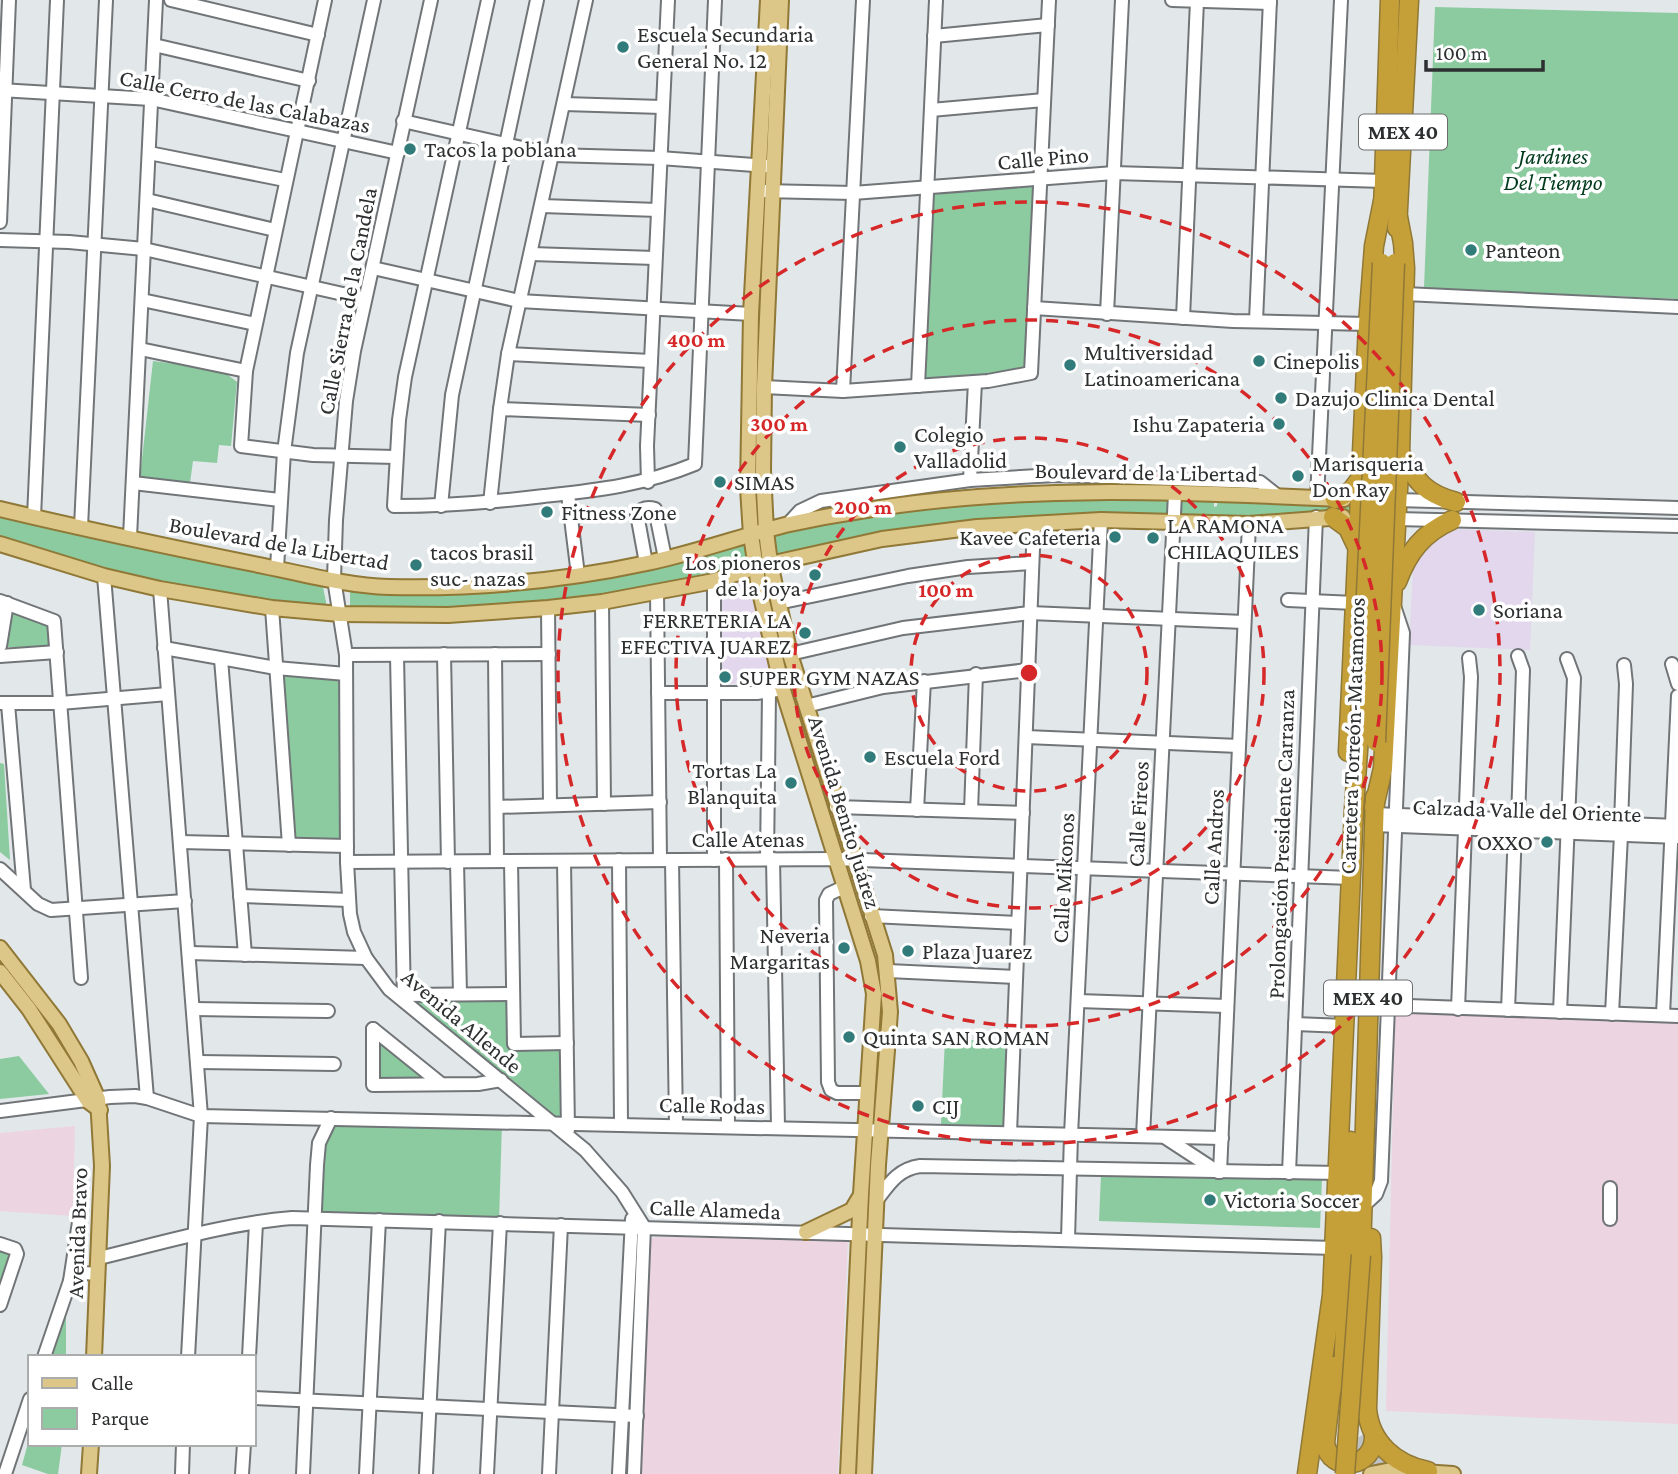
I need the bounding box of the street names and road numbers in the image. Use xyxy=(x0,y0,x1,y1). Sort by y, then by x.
street label: Calle Cerro de las Calabazas xyxy=(117,64,373,138)
road number: MEX 40 xyxy=(1359,114,1447,150)
street label: Calle Pino xyxy=(996,141,1090,175)
street label: Calle Sierra de la Candela xyxy=(312,185,382,417)
street label: Boulevard de la Libertad xyxy=(1034,457,1258,487)
street label: Boulevard de la Libertad xyxy=(167,511,391,575)
street label: Carretera Torreón-Matamoros xyxy=(1334,597,1370,875)
street label: Prolongación Presidente Carranza xyxy=(1263,688,1299,999)
street label: Avenida Benito Juárez xyxy=(803,713,887,912)
street label: Calle Fireos xyxy=(1122,760,1154,868)
street label: Calle Andros xyxy=(1197,788,1229,906)
street label: Calzada Valle del Oriente xyxy=(1412,793,1642,827)
street label: Calle Mikonos xyxy=(1047,812,1079,944)
street label: Calle Atenas xyxy=(691,826,805,852)
street label: Avenida Allende xyxy=(397,963,527,1079)
road number: MEX 40 xyxy=(1324,981,1412,1016)
street label: Calle Rodas xyxy=(659,1091,765,1119)
street label: Avenida Bravo xyxy=(62,1167,92,1299)
street label: Calle Alameda xyxy=(649,1194,782,1224)

